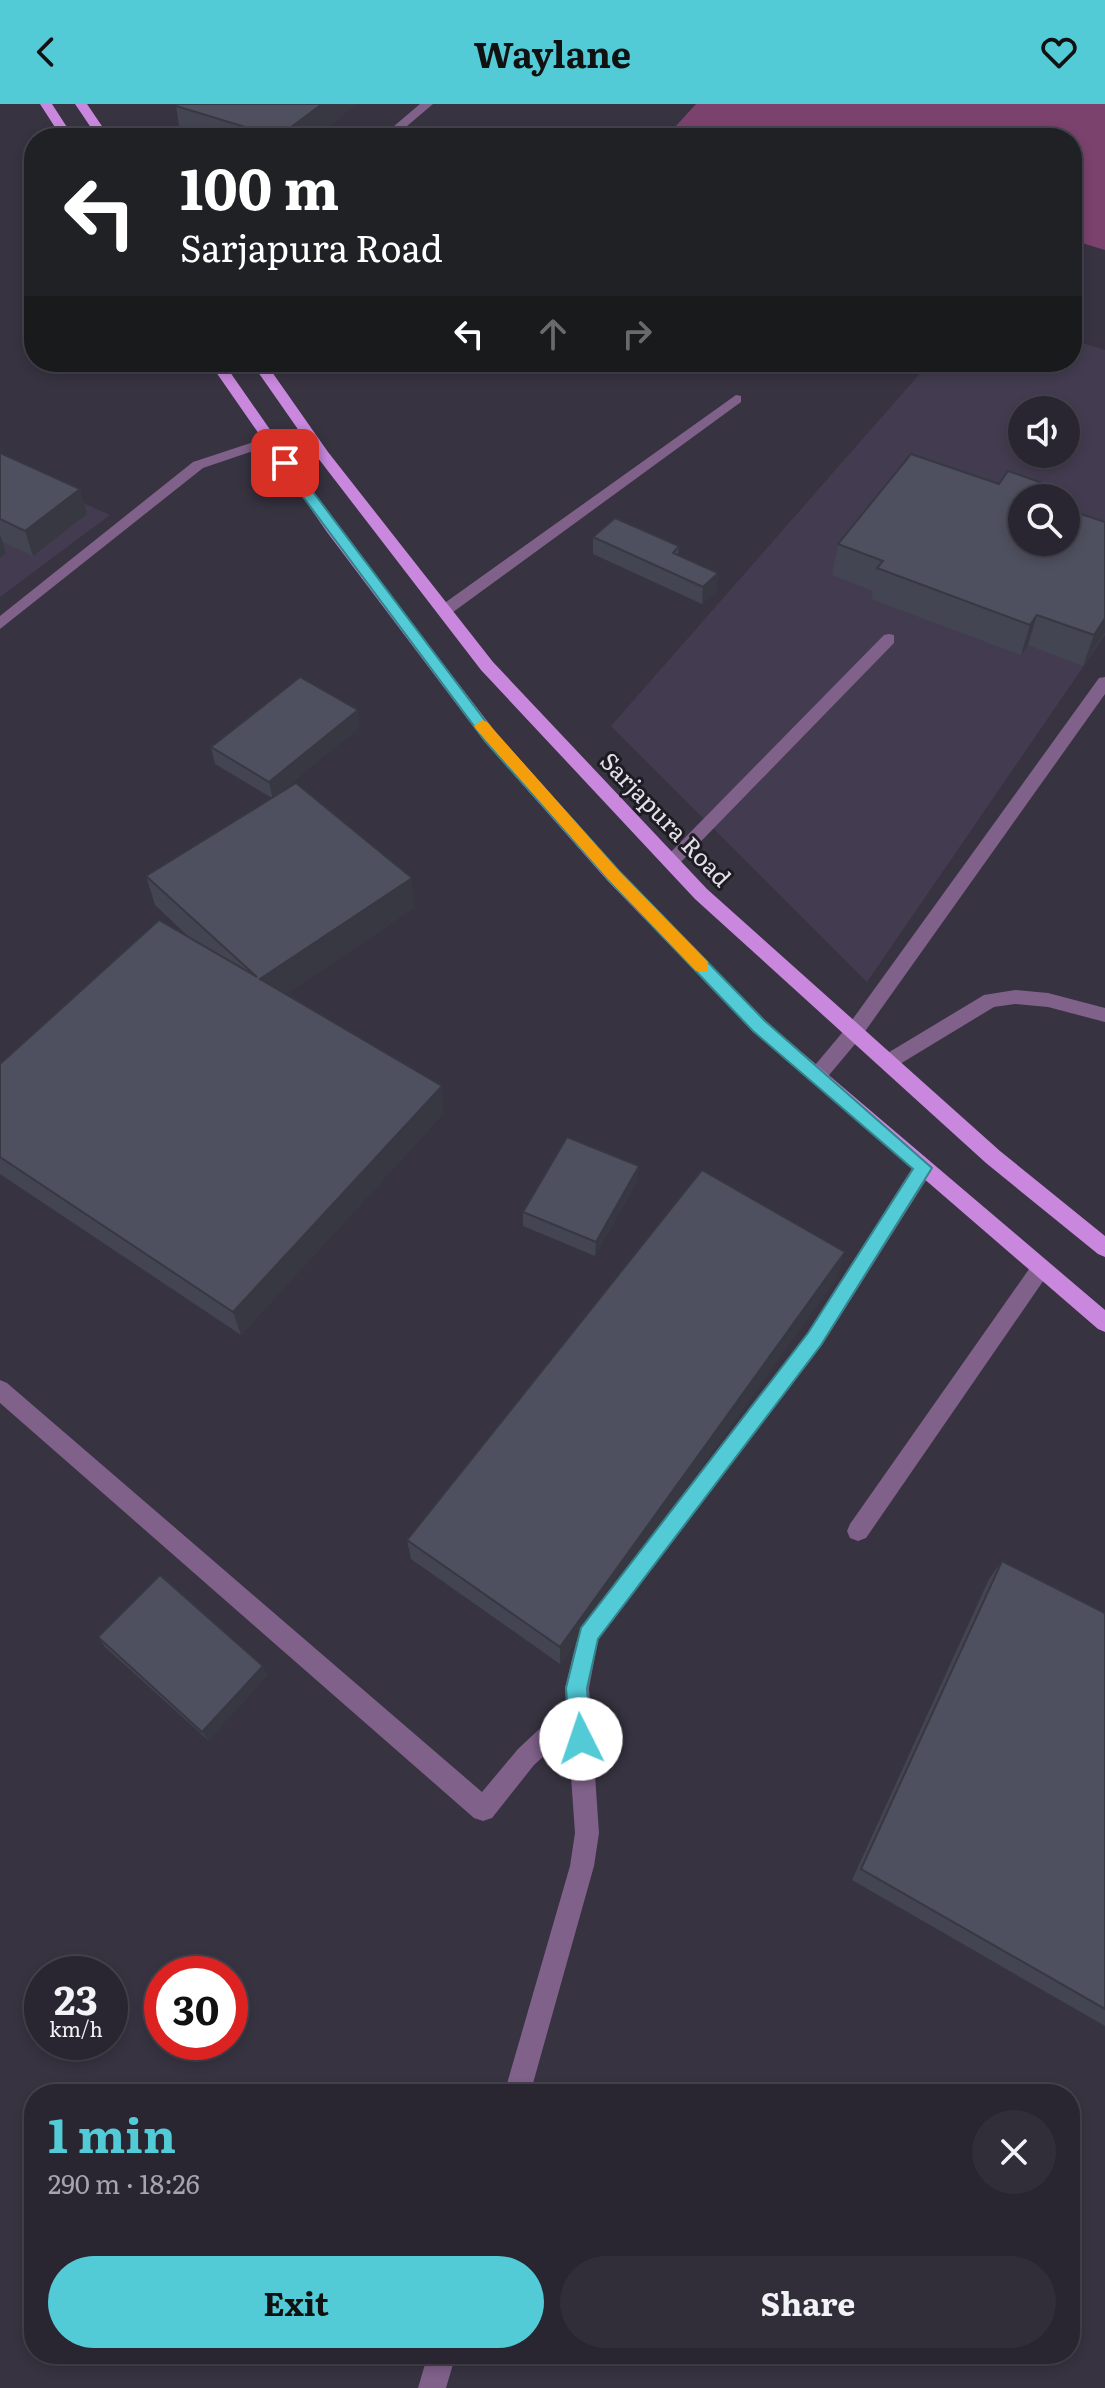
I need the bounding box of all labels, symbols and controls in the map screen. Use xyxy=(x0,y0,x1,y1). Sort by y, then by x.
text: Waylane xyxy=(474,26,631,79)
icon: back xyxy=(24,30,68,74)
icon: heart xyxy=(1037,30,1081,74)
text: 100 m xyxy=(180,144,339,227)
icon: left xyxy=(48,160,152,264)
text: Sarjapura Road xyxy=(180,220,443,273)
icon: left xyxy=(447,312,491,356)
icon: ahead xyxy=(531,312,575,356)
icon: right xyxy=(615,312,659,356)
map controls xyxy=(1008,396,1080,556)
button: sound xyxy=(1008,396,1080,468)
pin xyxy=(251,429,319,497)
icon: arrive xyxy=(263,441,307,485)
button: search xyxy=(1008,484,1080,556)
street label: Sarjapura Road xyxy=(593,743,740,894)
position arrow xyxy=(539,1697,623,1781)
speed limit sign: 30 xyxy=(144,1956,248,2060)
text: 23 xyxy=(54,1968,98,2027)
text: km/h xyxy=(49,2013,103,2043)
text: 1 min xyxy=(48,2097,176,2168)
button: close xyxy=(972,2110,1056,2194)
text: 290 m · 18:26 xyxy=(48,2163,200,2202)
button: Exit xyxy=(48,2256,544,2348)
button: Share xyxy=(560,2256,1056,2348)

